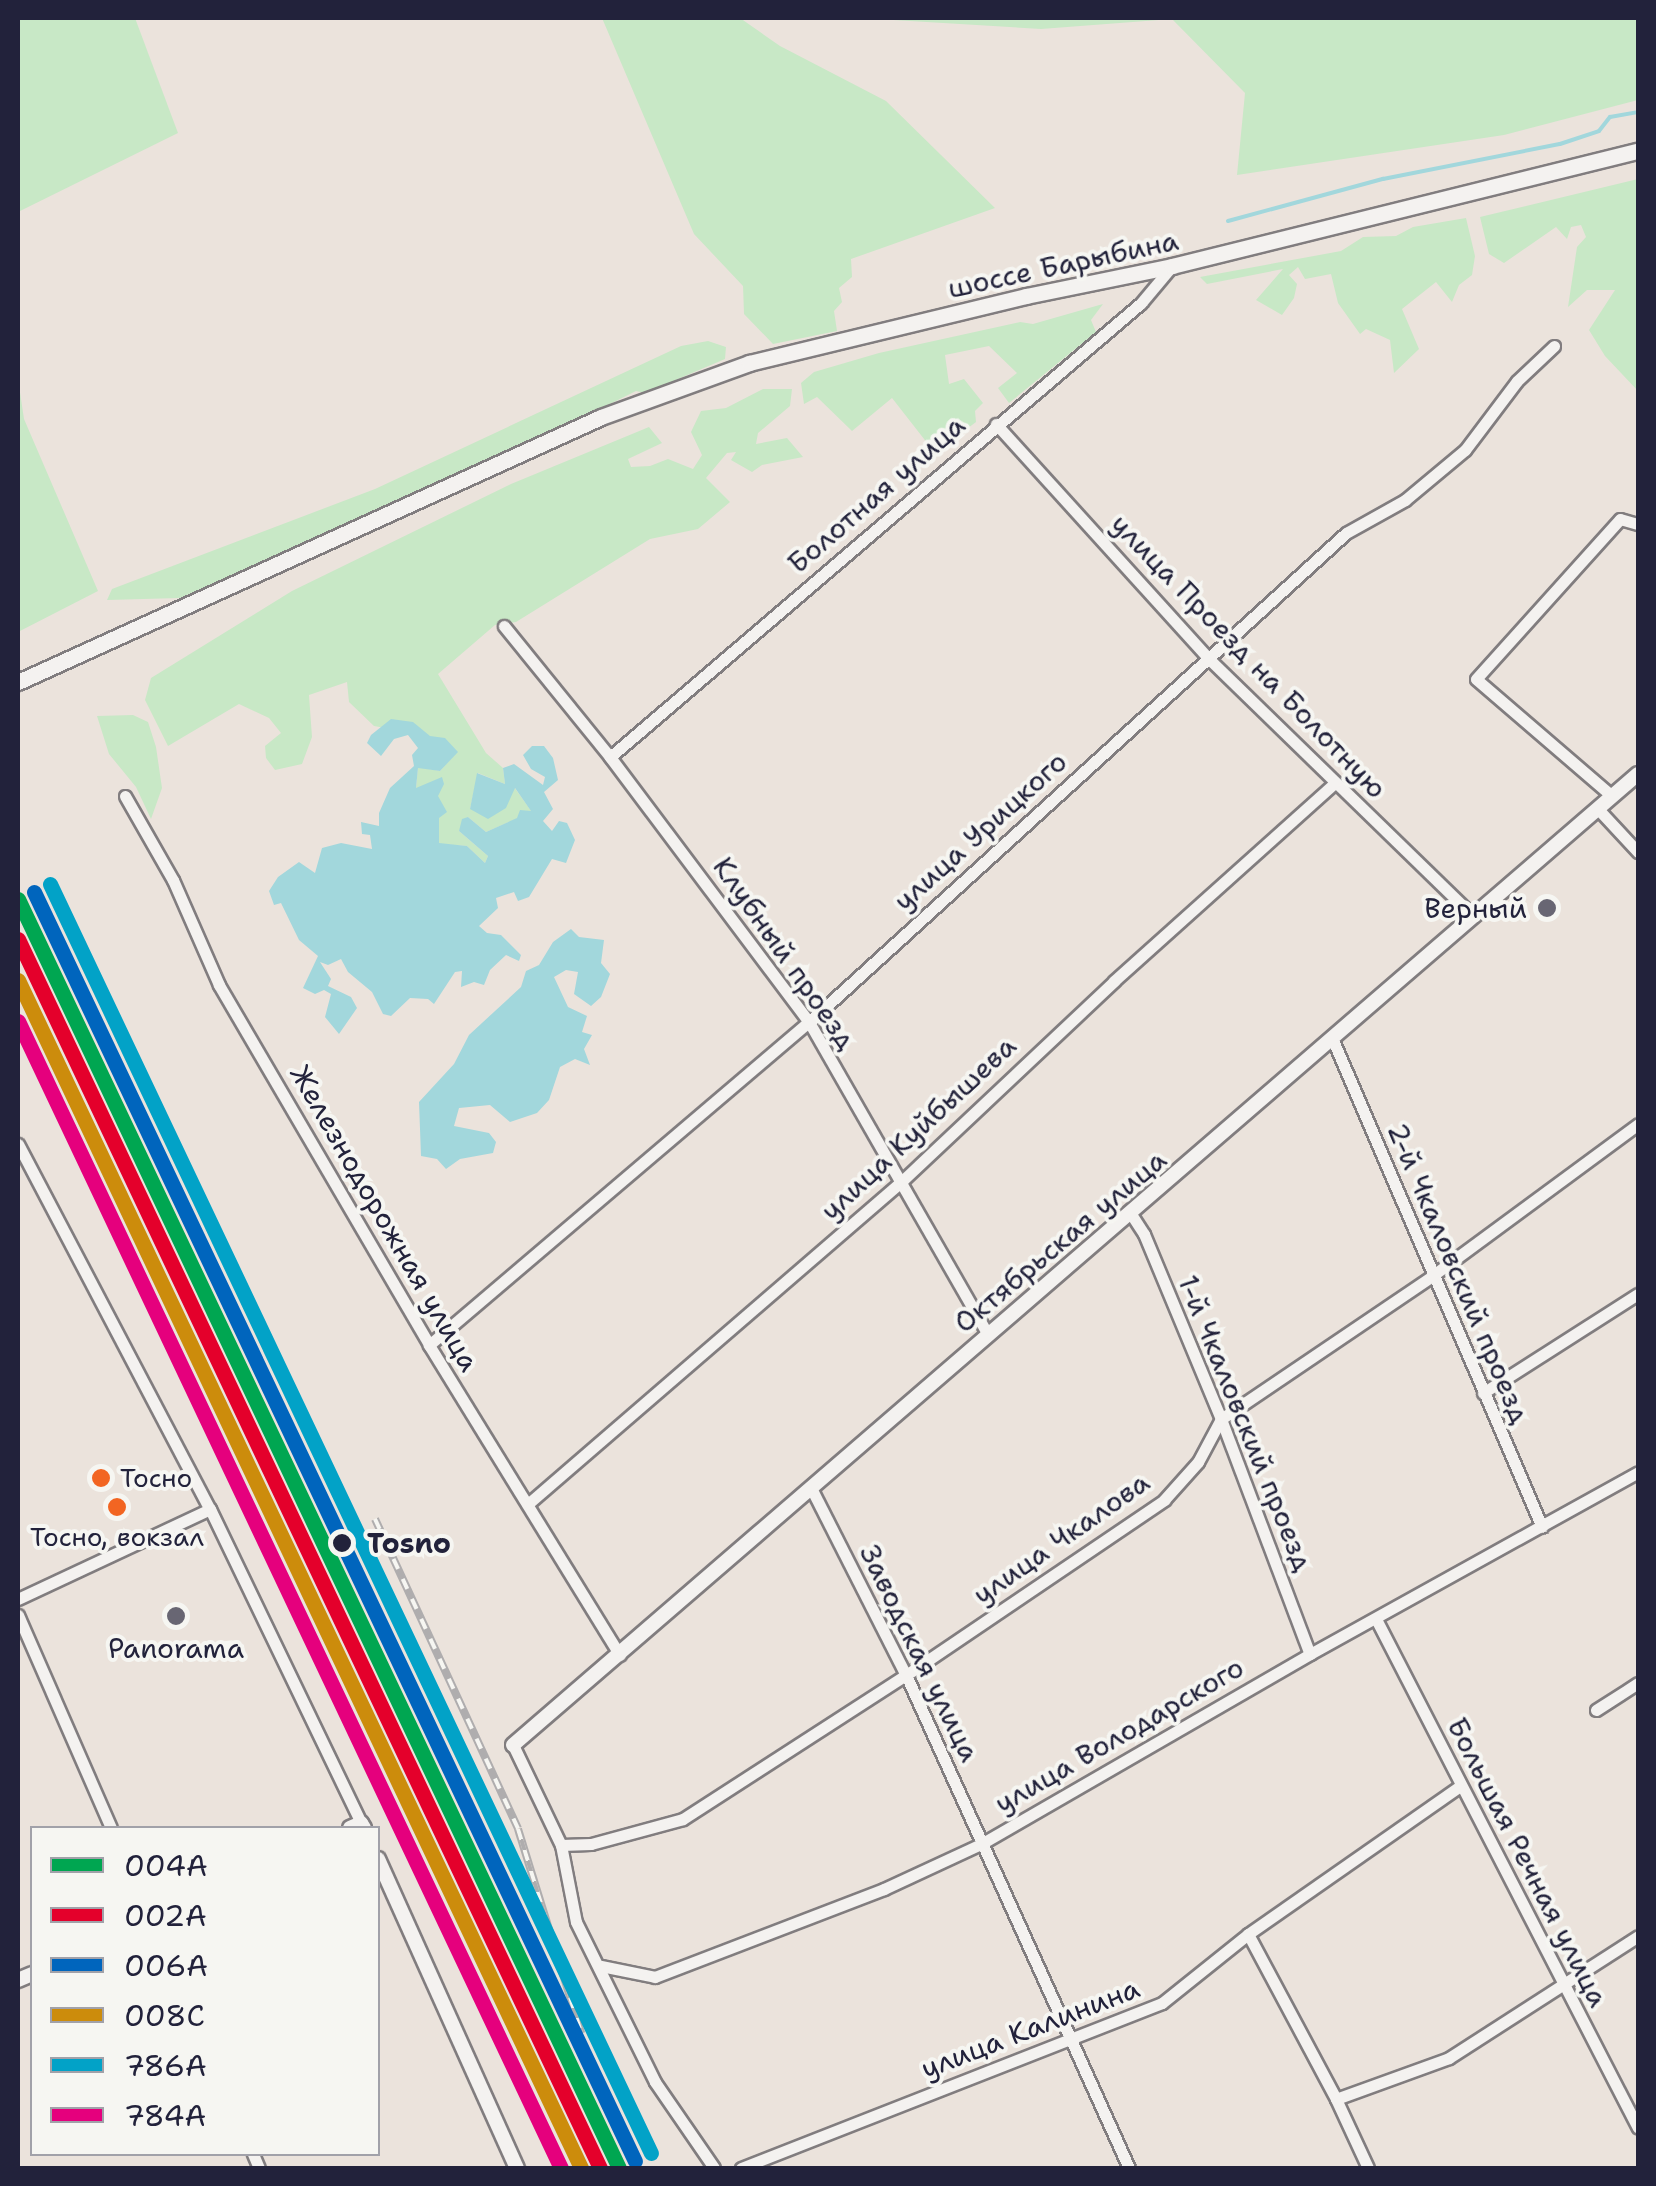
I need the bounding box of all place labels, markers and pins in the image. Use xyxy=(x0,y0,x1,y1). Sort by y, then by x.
place label: Верный xyxy=(1424,891,1527,925)
marker: Верный xyxy=(1536,897,1558,919)
place label: Тосно xyxy=(120,1462,192,1494)
marker: Тосно xyxy=(91,1468,111,1488)
marker: Тосно, вокзал xyxy=(107,1497,127,1517)
place label: Тосно, вокзал xyxy=(30,1521,204,1553)
place label: Tosno xyxy=(367,1526,451,1560)
marker: Tosno xyxy=(326,1527,358,1559)
marker: Panorama xyxy=(165,1605,187,1627)
place label: Panorama xyxy=(108,1631,244,1665)

